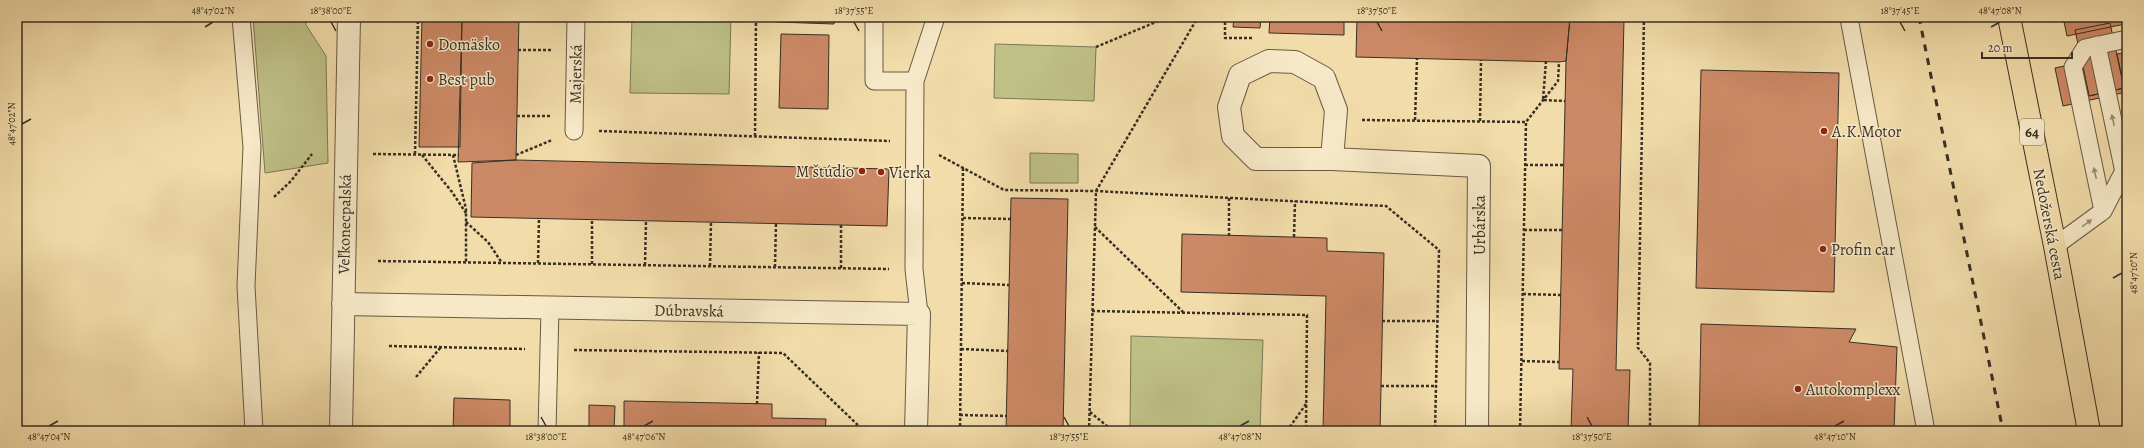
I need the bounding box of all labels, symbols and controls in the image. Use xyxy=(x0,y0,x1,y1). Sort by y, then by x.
text: 48°47'02"N xyxy=(191,4,235,17)
text: 18°38'00"E xyxy=(310,4,352,17)
text: 18°37'55"E xyxy=(835,4,874,17)
text: 18°37'50"E xyxy=(1357,4,1397,17)
text: 18°37'45"E xyxy=(1880,4,1920,17)
text: 48°47'08"N xyxy=(1978,4,2022,17)
place label: Domäsko xyxy=(438,34,500,56)
scale bar xyxy=(1982,34,2072,60)
marker: Domäsko xyxy=(425,39,435,49)
text: 20 m xyxy=(1988,40,2012,56)
street label: Majerská xyxy=(564,43,588,104)
place label: Best pub xyxy=(438,69,495,91)
marker: Best pub xyxy=(425,74,435,84)
text: 48°47'02"N xyxy=(5,102,18,146)
one-way arrow xyxy=(2109,114,2115,126)
road number: 64 xyxy=(2020,119,2044,145)
place label: A.K.Motor xyxy=(1831,121,1902,143)
marker: A.K.Motor xyxy=(1819,126,1829,136)
place label: M štúdio xyxy=(796,161,854,183)
place label: Vierka xyxy=(888,162,932,184)
marker: M štúdio xyxy=(857,166,867,176)
marker: Vierka xyxy=(876,167,886,177)
street label: Nedožerská cesta xyxy=(2027,167,2071,282)
one-way arrow xyxy=(2091,167,2097,179)
street label: Veľkonecpalská xyxy=(333,173,357,275)
street label: Urbárska xyxy=(1469,194,1491,255)
one-way arrow xyxy=(2081,219,2092,227)
place label: Profin car xyxy=(1831,239,1895,261)
marker: Profin car xyxy=(1818,244,1828,254)
text: 48°47'10"N xyxy=(2127,252,2140,294)
street label: Dúbravská xyxy=(654,299,725,323)
place label: Autokomplexx xyxy=(1805,379,1901,401)
marker: Autokomplexx xyxy=(1793,384,1803,394)
text: 48°47'04"N xyxy=(28,430,70,443)
text: 18°38'00"E xyxy=(525,430,567,443)
text: 48°47'06"N xyxy=(622,430,666,443)
text: 18°37'55"E xyxy=(1050,430,1089,443)
text: 48°47'08"N xyxy=(1218,430,1262,443)
text: 18°37'50"E xyxy=(1572,430,1612,443)
text: 48°47'10"N xyxy=(1814,430,1856,443)

